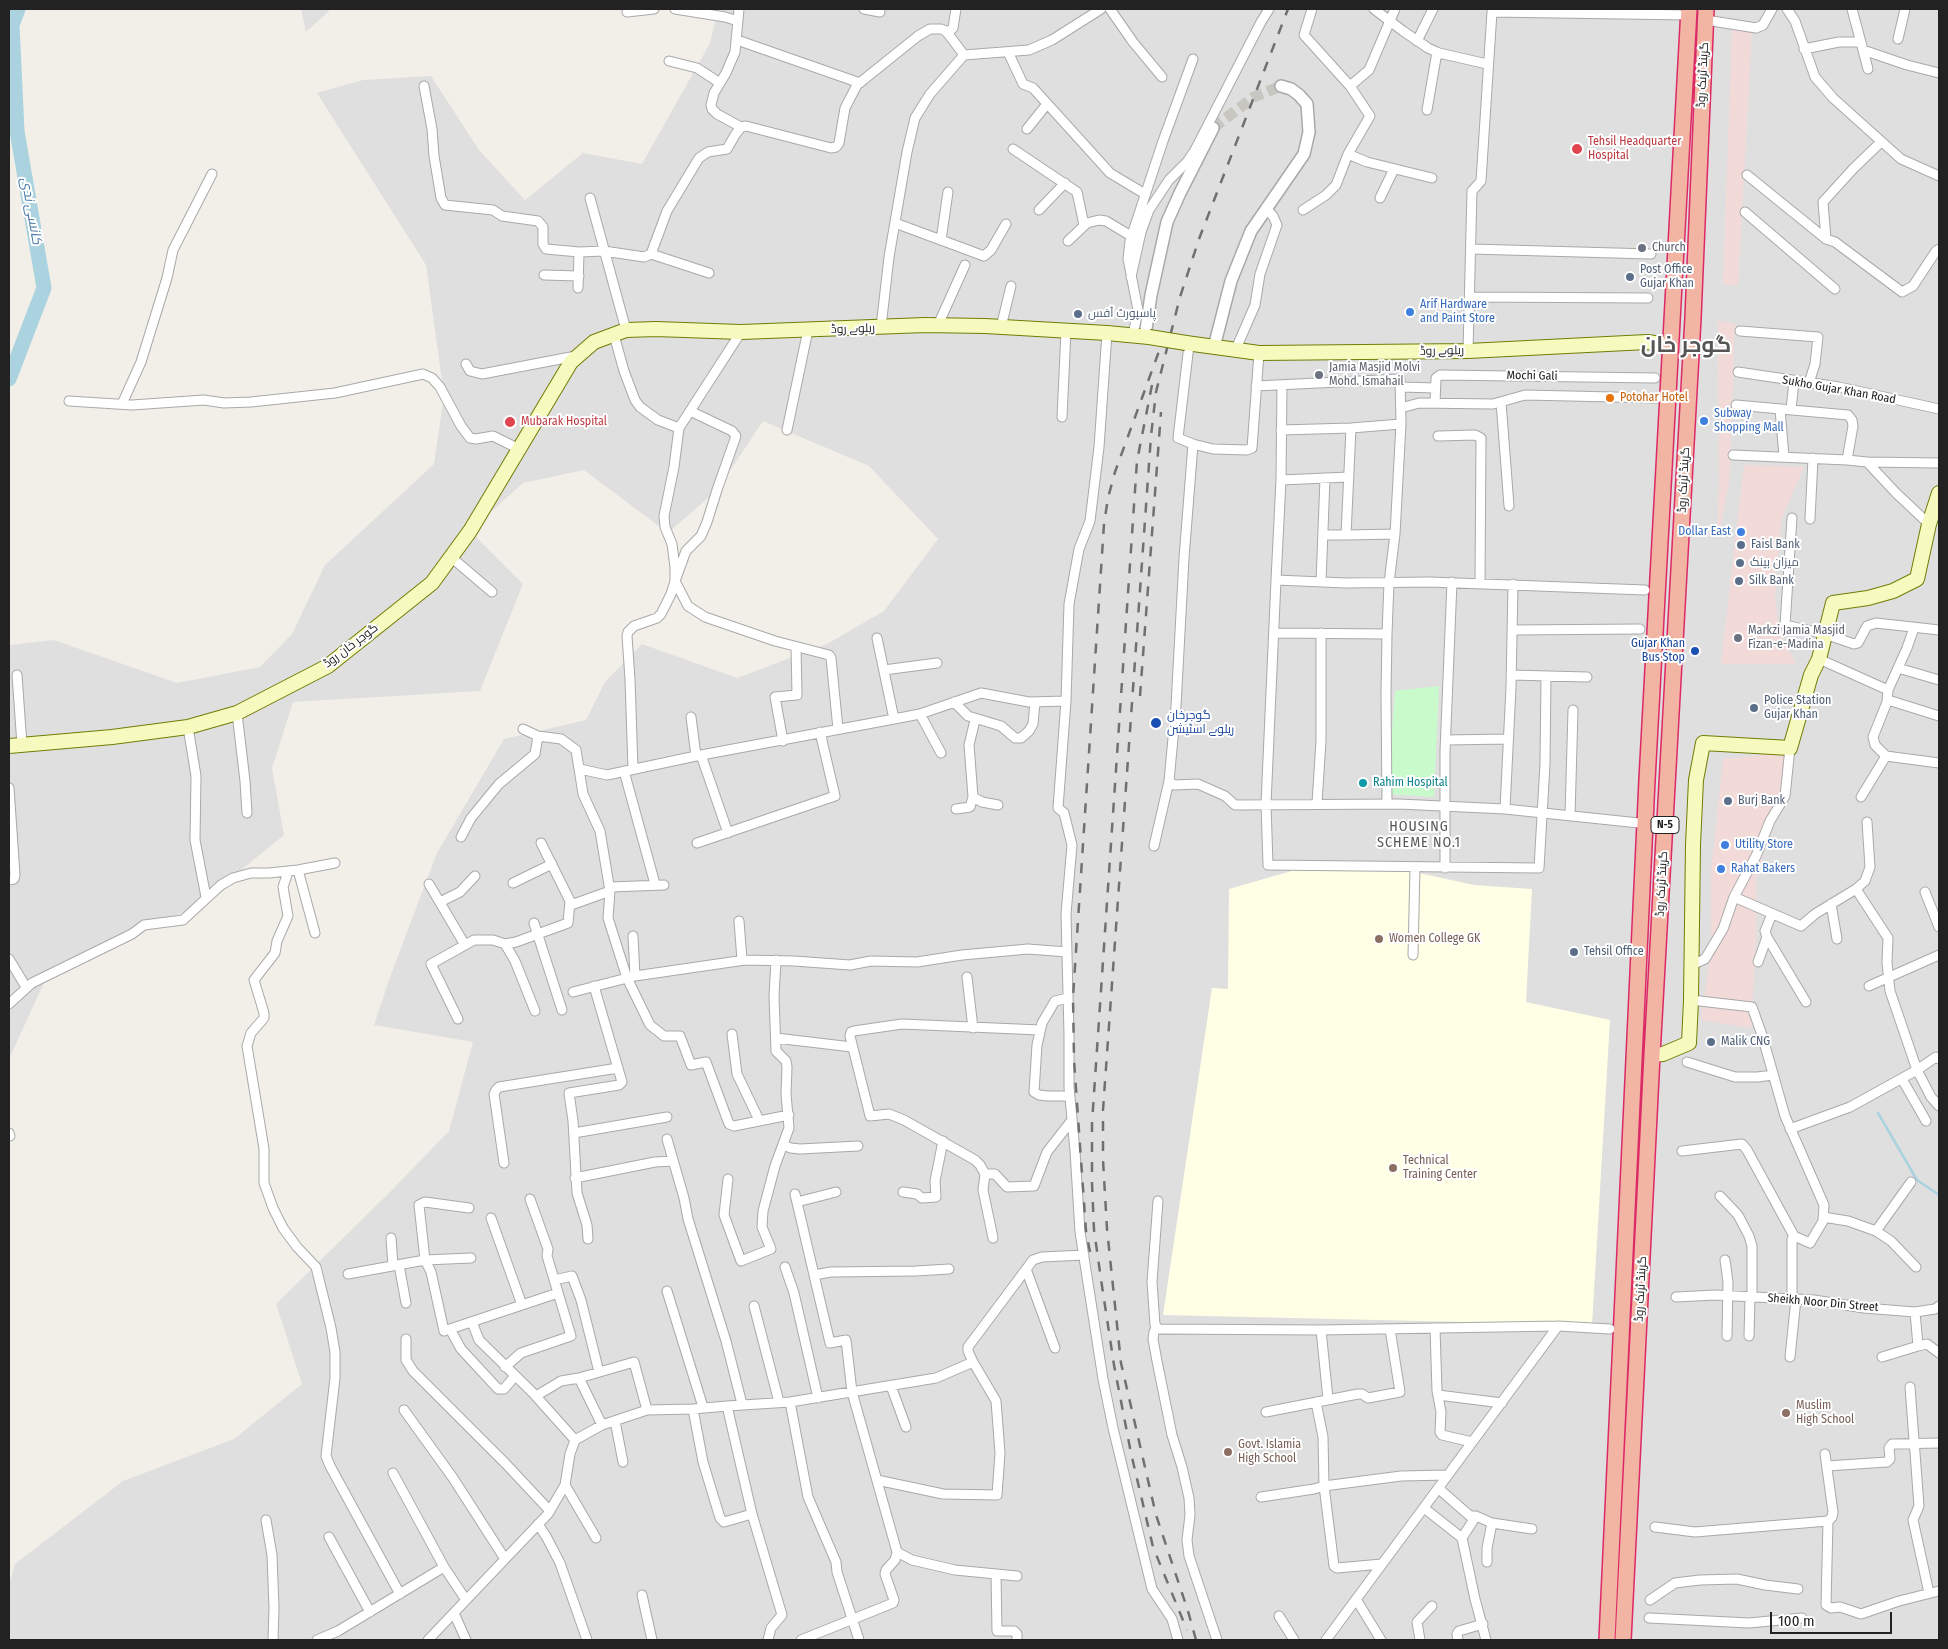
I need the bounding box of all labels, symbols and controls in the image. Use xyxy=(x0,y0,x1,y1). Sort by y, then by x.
street label: گرینڈ ٹرنک روڈ xyxy=(1694,42,1712,108)
place label: Tehsil Headquarter Hospital xyxy=(1588,135,1681,163)
marker: Tehsil Headquarter Hospital xyxy=(1570,142,1584,156)
water label: کانسی ندی xyxy=(17,176,45,246)
place label: Church xyxy=(1652,241,1686,255)
marker: Church xyxy=(1636,242,1648,254)
place label: Post Office Gujar Khan xyxy=(1640,263,1694,291)
marker: Post Office Gujar Khan xyxy=(1624,271,1636,283)
place label: Arif Hardware and Paint Store xyxy=(1420,298,1495,326)
marker: Arif Hardware and Paint Store xyxy=(1404,306,1416,318)
place label: پاسپورٹ آفس xyxy=(1088,307,1156,321)
marker: پاسپورٹ آفس xyxy=(1072,308,1084,320)
street label: ریلوے روڈ xyxy=(831,321,875,337)
district label: گوجر خان xyxy=(1641,333,1731,359)
street label: ریلوے روڈ xyxy=(1420,343,1464,359)
place label: Jamia Masjid Molvi Mohd. Ismahail xyxy=(1329,361,1420,389)
street label: Mochi Gali xyxy=(1506,368,1558,384)
marker: Jamia Masjid Molvi Mohd. Ismahail xyxy=(1313,369,1325,381)
street label: Sukho Gujar Khan Road xyxy=(1781,373,1897,407)
place label: Potohar Hotel xyxy=(1620,391,1688,405)
marker: Potohar Hotel xyxy=(1604,392,1616,404)
place label: Subway Shopping Mall xyxy=(1714,407,1784,435)
marker: Mubarak Hospital xyxy=(503,415,517,429)
place label: Mubarak Hospital xyxy=(521,415,607,429)
marker: Subway Shopping Mall xyxy=(1698,415,1710,427)
street label: گرینڈ ٹرنک روڈ xyxy=(1675,447,1693,513)
place label: Dollar East xyxy=(1678,525,1731,539)
marker: Dollar East xyxy=(1735,526,1747,538)
place label: Faisl Bank xyxy=(1751,538,1800,552)
marker: Faisl Bank xyxy=(1735,539,1747,551)
place label: میزان بینک xyxy=(1750,556,1799,570)
marker: میزان بینک xyxy=(1734,557,1746,569)
place label: Silk Bank xyxy=(1749,574,1794,588)
marker: Silk Bank xyxy=(1733,575,1745,587)
street label: گوجر خان روڈ xyxy=(321,621,381,671)
place label: Markzi Jamia Masjid Fizan-e-Madina xyxy=(1748,624,1845,652)
marker: Markzi Jamia Masjid Fizan-e-Madina xyxy=(1732,632,1744,644)
place label: Gujar Khan Bus Stop xyxy=(1631,637,1685,665)
marker: Gujar Khan Bus Stop xyxy=(1689,645,1701,657)
place label: Police Station Gujar Khan xyxy=(1764,694,1831,722)
marker: Police Station Gujar Khan xyxy=(1748,702,1760,714)
place label: گوجرخان ریلوے اسٹیشن xyxy=(1167,709,1234,737)
marker: گوجرخان ریلوے اسٹیشن xyxy=(1149,716,1163,730)
place label: Rahim Hospital xyxy=(1373,776,1448,790)
marker: Rahim Hospital xyxy=(1357,777,1369,789)
place label: Burj Bank xyxy=(1738,794,1785,808)
marker: Burj Bank xyxy=(1722,795,1734,807)
road number: N-5 xyxy=(1651,816,1679,834)
district label: HOUSING SCHEME NO.1 xyxy=(1376,819,1462,852)
place label: Utility Store xyxy=(1735,838,1793,852)
marker: Utility Store xyxy=(1719,839,1731,851)
street label: گرینڈ ٹرنک روڈ xyxy=(1653,851,1671,917)
place label: Rahat Bakers xyxy=(1731,862,1795,876)
marker: Rahat Bakers xyxy=(1715,863,1727,875)
place label: Women College GK xyxy=(1389,932,1480,946)
marker: Women College GK xyxy=(1373,933,1385,945)
place label: Tehsil Office xyxy=(1584,945,1644,959)
marker: Tehsil Office xyxy=(1568,946,1580,958)
place label: Malik CNG xyxy=(1721,1035,1770,1049)
marker: Malik CNG xyxy=(1705,1036,1717,1048)
place label: Technical Training Center xyxy=(1403,1154,1477,1182)
marker: Technical Training Center xyxy=(1387,1162,1399,1174)
street label: گرینڈ ٹرنک روڈ xyxy=(1632,1256,1650,1322)
street label: Sheikh Noor Din Street xyxy=(1767,1291,1879,1315)
place label: Muslim High School xyxy=(1796,1399,1854,1427)
marker: Muslim High School xyxy=(1780,1407,1792,1419)
place label: Govt. Islamia High School xyxy=(1238,1438,1301,1466)
marker: Govt. Islamia High School xyxy=(1222,1446,1234,1458)
scale bar xyxy=(1773,1602,1896,1634)
text: 100 m xyxy=(1778,1612,1815,1630)

